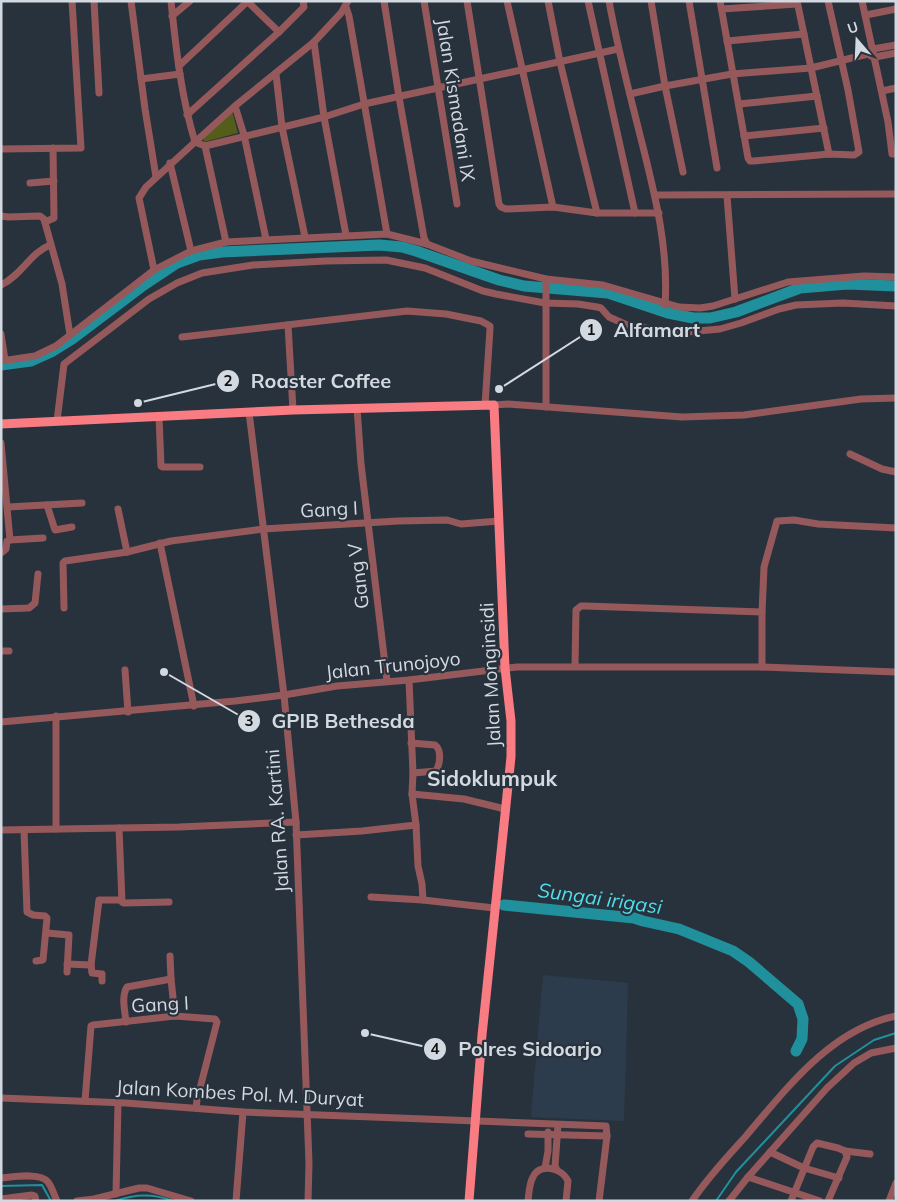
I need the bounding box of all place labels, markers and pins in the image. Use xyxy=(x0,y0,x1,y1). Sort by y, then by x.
callout: Alfamart xyxy=(579,312,710,347)
callout: Roaster Coffee xyxy=(216,364,401,399)
callout: GPIB Bethesda xyxy=(236,704,424,739)
callout: Polres Sidoarjo xyxy=(423,1031,612,1066)

